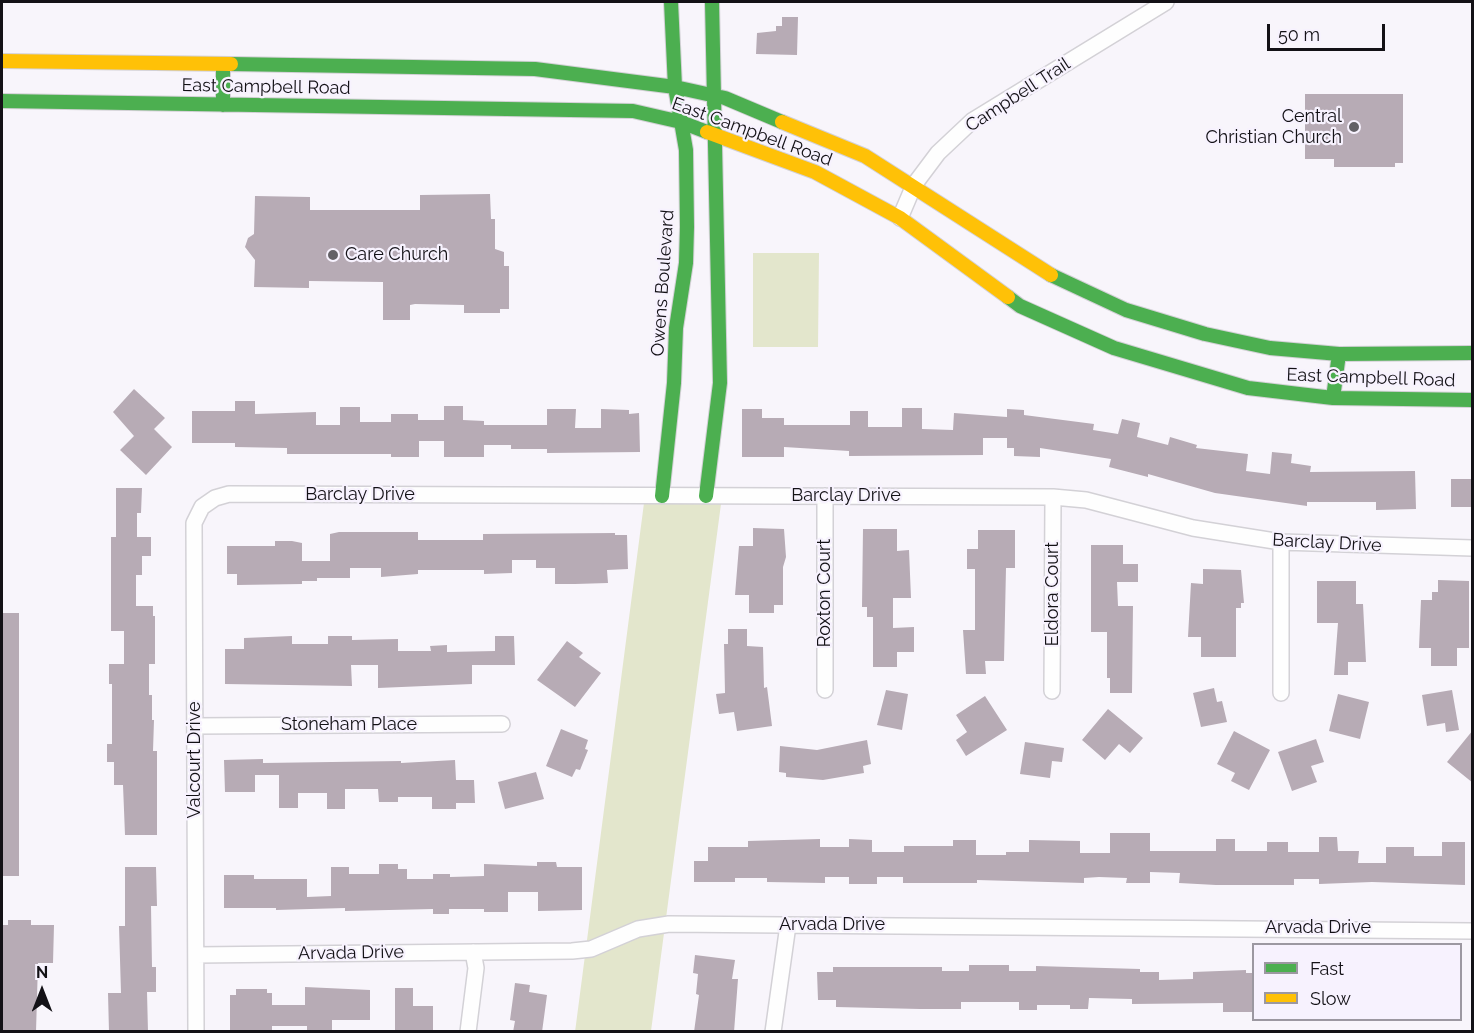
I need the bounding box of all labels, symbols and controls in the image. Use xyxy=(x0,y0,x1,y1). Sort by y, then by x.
scale bar xyxy=(1270,12,1388,50)
text: 50 m xyxy=(1278,24,1320,45)
street label: Campbell Trail xyxy=(962,53,1074,137)
street label: East Campbell Road xyxy=(181,75,351,99)
street label: East Campbell Road xyxy=(669,93,835,171)
place label: Central Christian Church xyxy=(1205,106,1342,148)
marker: Central Christian Church xyxy=(1347,120,1361,134)
street label: Owens Boulevard xyxy=(647,209,679,357)
place label: Care Church xyxy=(345,244,448,266)
marker: Care Church xyxy=(326,248,340,262)
street label: East Campbell Road xyxy=(1286,364,1456,392)
street label: Barclay Drive xyxy=(305,484,415,506)
street label: Barclay Drive xyxy=(791,485,901,507)
street label: Barclay Drive xyxy=(1272,529,1382,557)
street label: Roxton Court xyxy=(814,539,836,647)
street label: Eldora Court xyxy=(1042,542,1064,646)
street label: Valcourt Drive xyxy=(184,701,206,819)
street label: Stoneham Place xyxy=(281,714,417,736)
street label: Arvada Drive xyxy=(779,914,885,936)
street label: Arvada Drive xyxy=(1265,917,1371,939)
street label: Arvada Drive xyxy=(298,941,404,965)
legend xyxy=(1252,943,1462,1021)
text: Fast xyxy=(1310,958,1344,979)
north arrow xyxy=(12,961,72,1021)
text: N xyxy=(36,963,48,982)
text: Slow xyxy=(1310,988,1351,1009)

